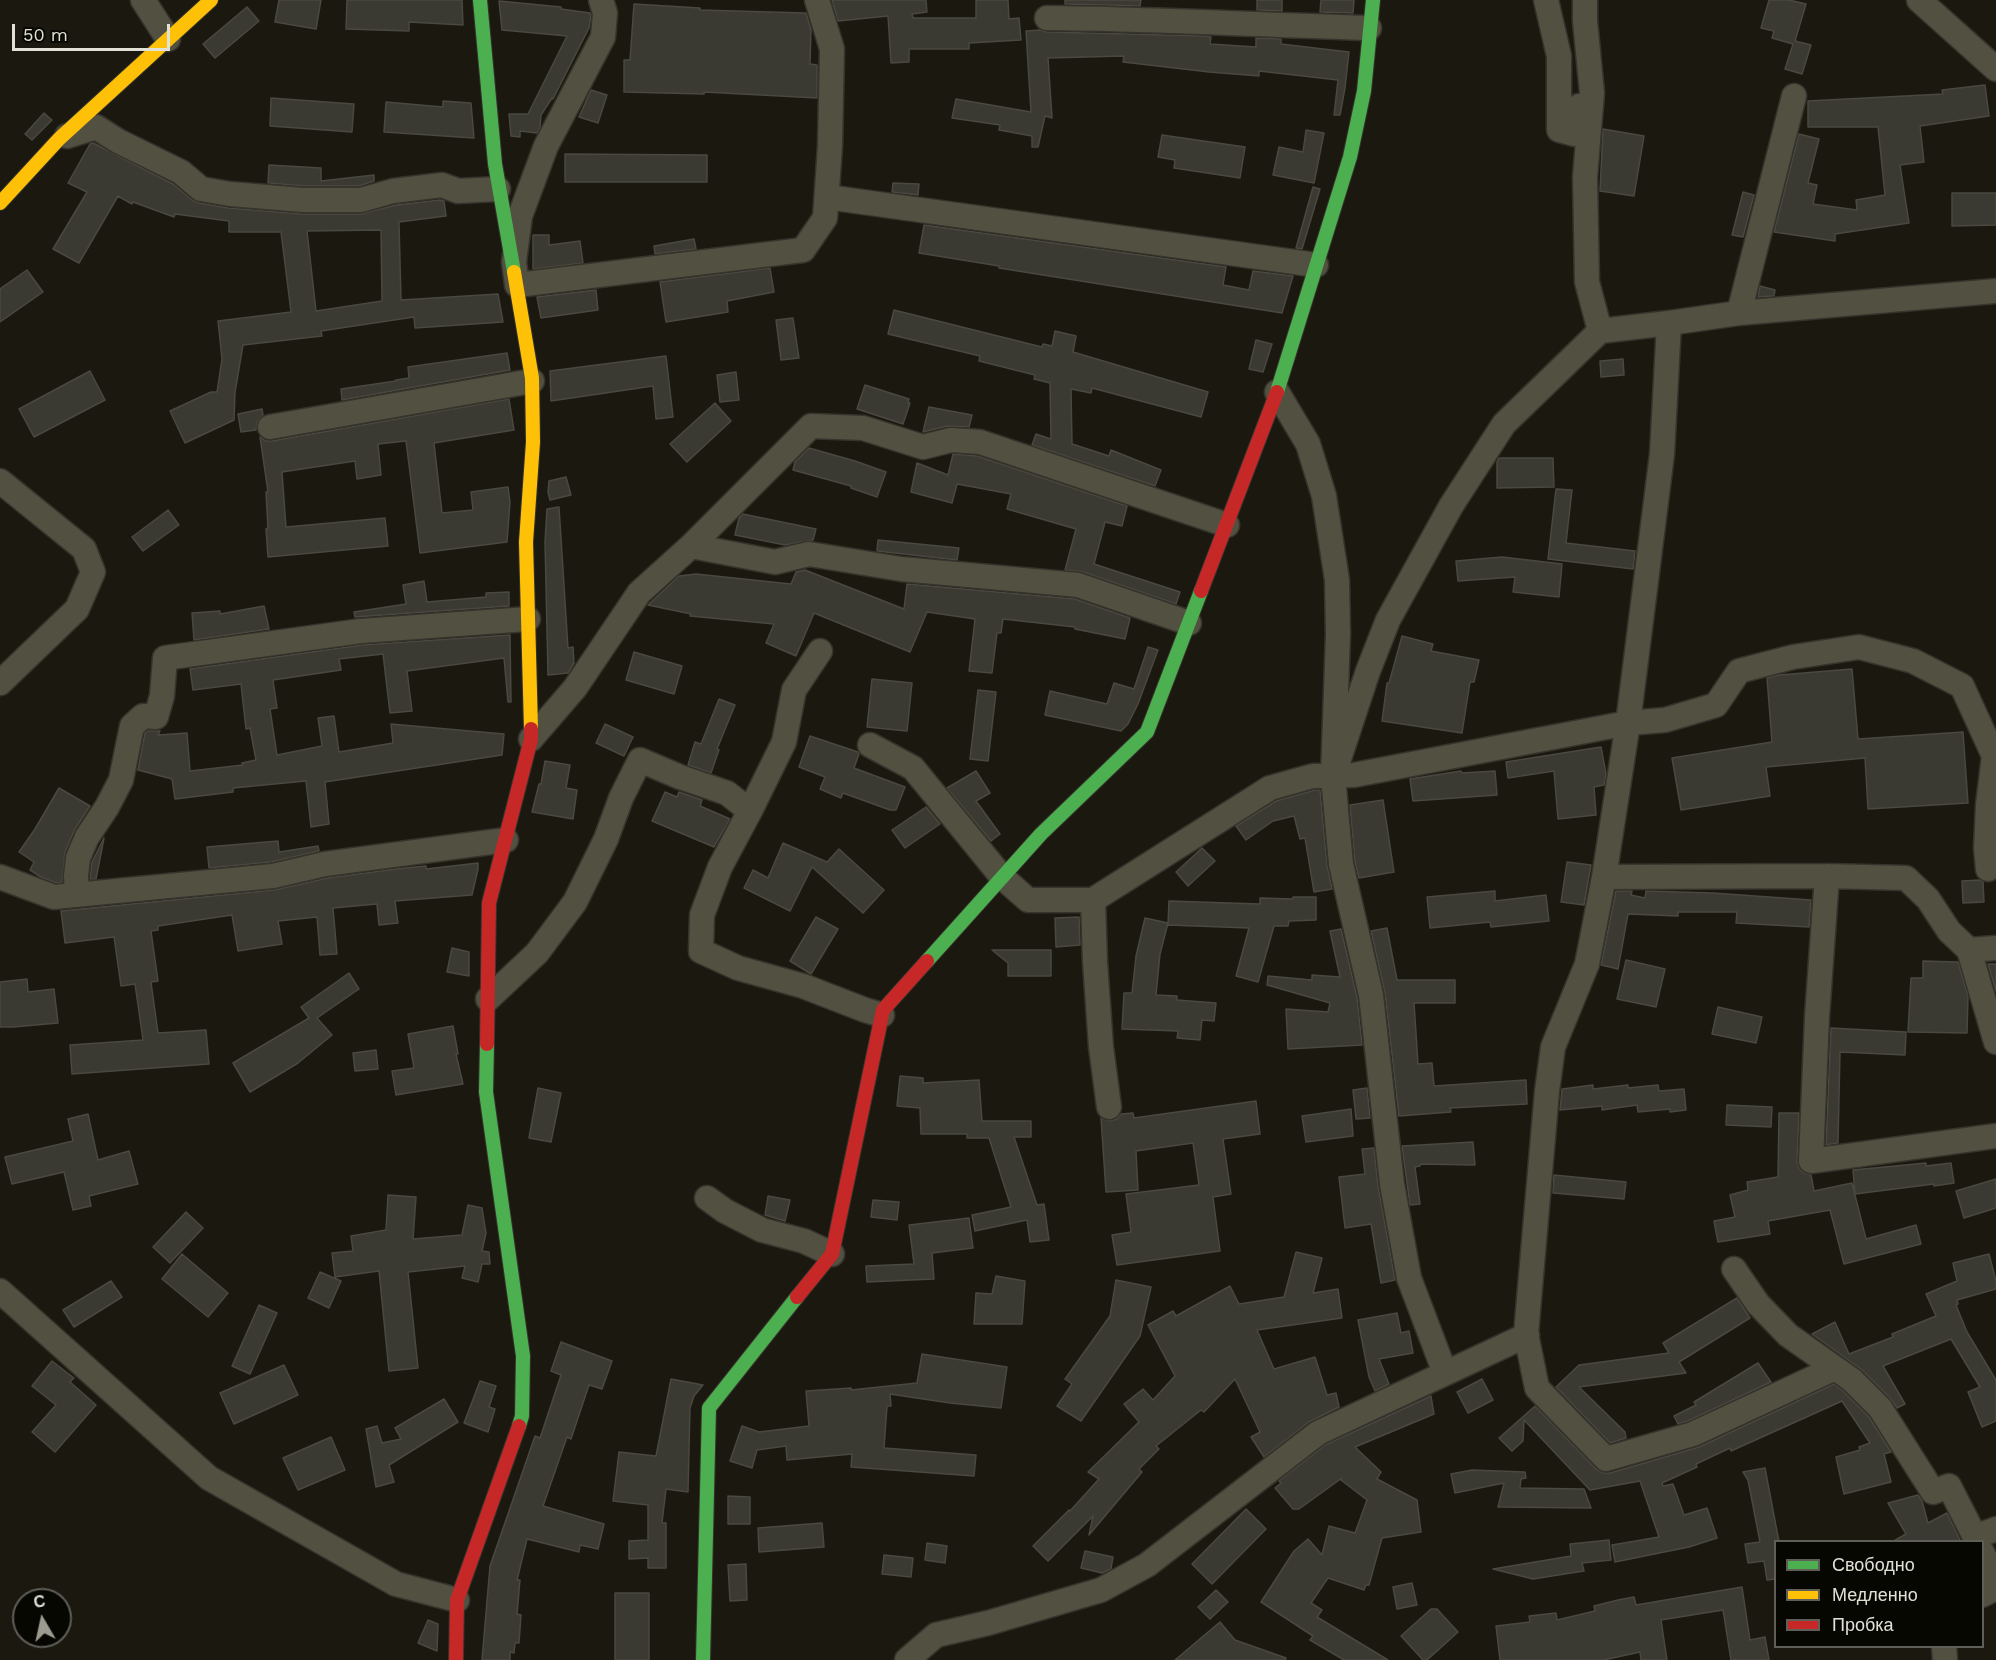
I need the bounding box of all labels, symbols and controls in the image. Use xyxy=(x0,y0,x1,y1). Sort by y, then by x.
scale bar xyxy=(15,12,172,50)
text: 50 m xyxy=(23,24,68,45)
legend xyxy=(1774,1540,1984,1648)
text: Свободно xyxy=(1832,1554,1915,1575)
text: Медленно xyxy=(1832,1584,1918,1605)
north arrow xyxy=(12,1588,72,1648)
text: С xyxy=(32,1591,47,1612)
text: Пробка xyxy=(1832,1614,1894,1635)

